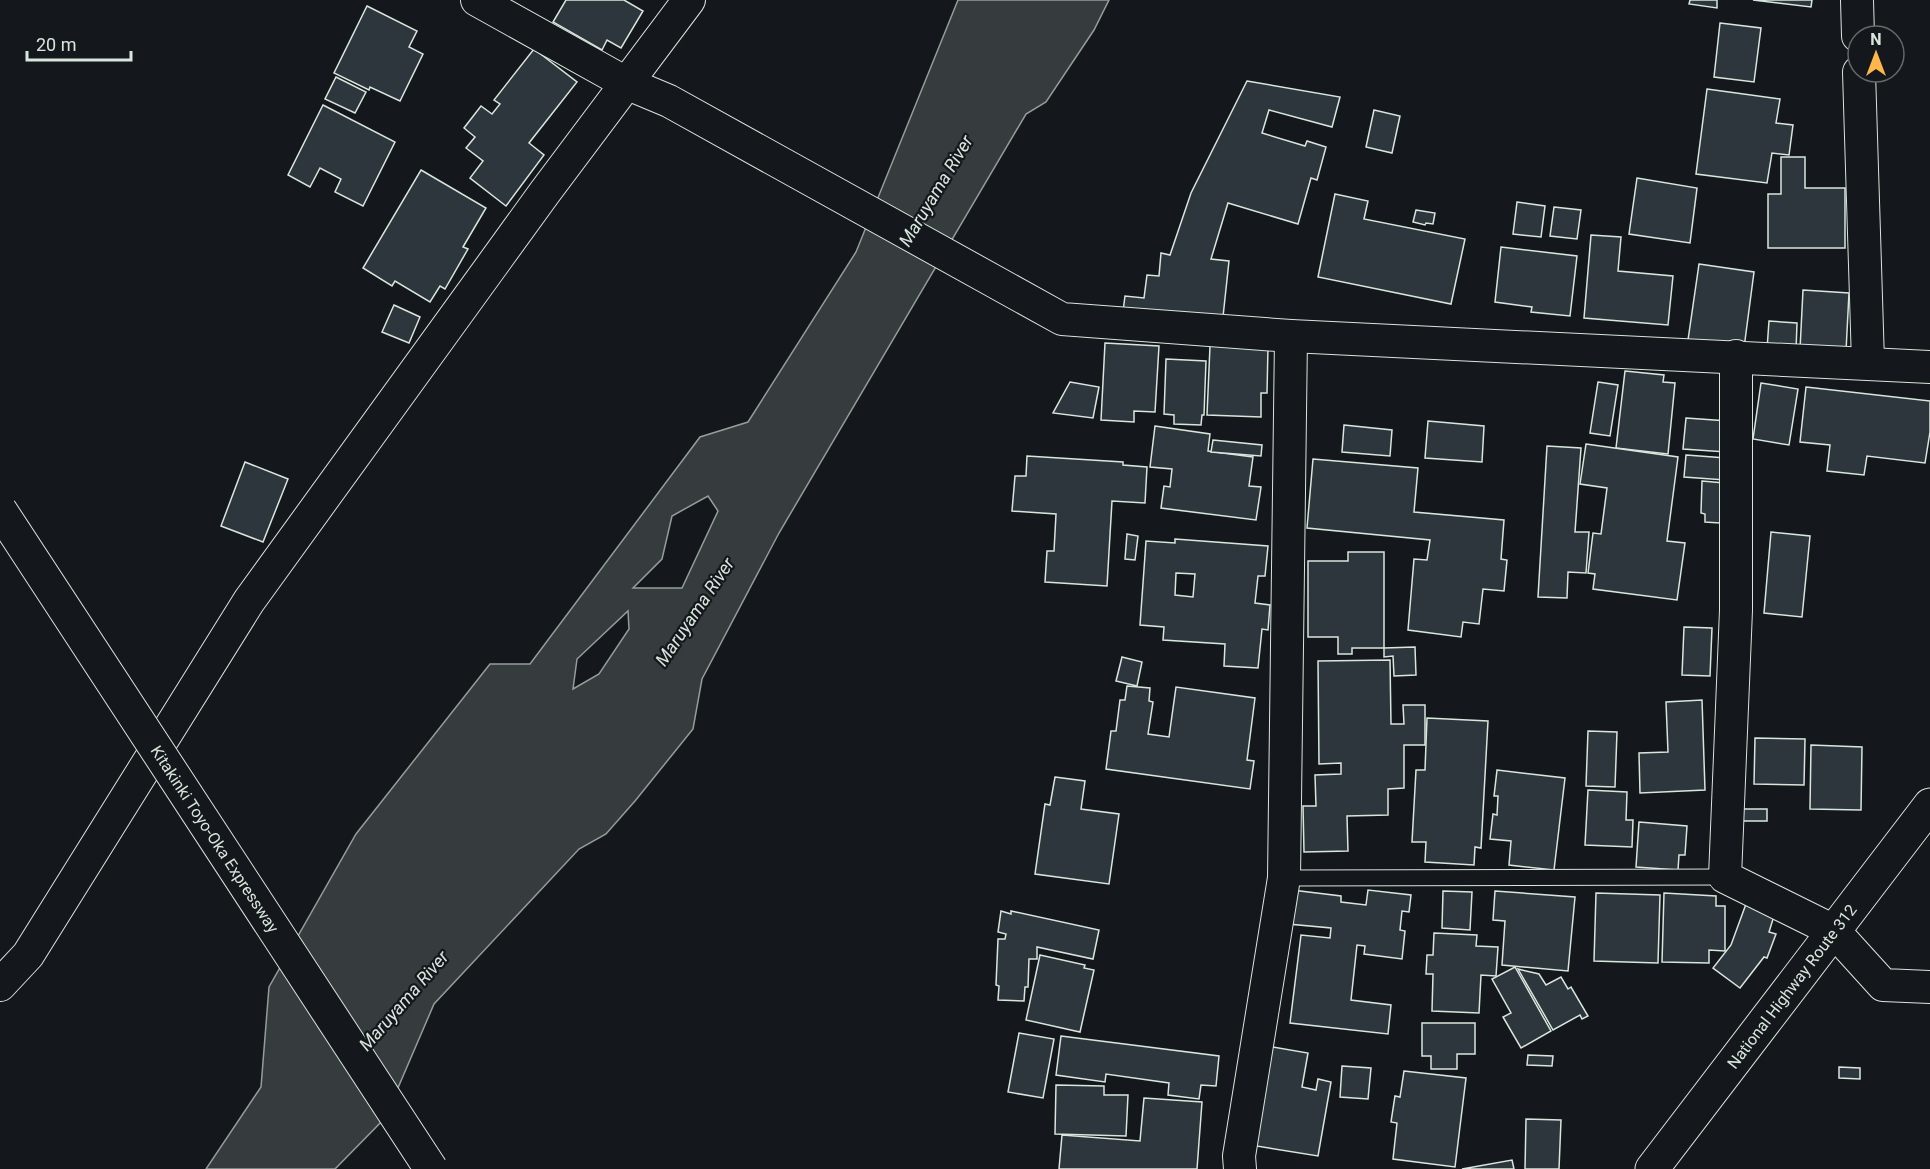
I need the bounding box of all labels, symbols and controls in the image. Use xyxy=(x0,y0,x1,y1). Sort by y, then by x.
scale bar xyxy=(27,24,130,62)
north arrow xyxy=(1846,24,1906,84)
text: N xyxy=(1870,30,1882,49)
text: 20 m xyxy=(36,34,76,55)
water label: Maruyama River xyxy=(894,131,977,250)
water label: Maruyama River xyxy=(651,553,739,670)
street label: Kitakinki Toyo-Oka Expressway xyxy=(147,742,283,937)
street label: National Highway Route 312 xyxy=(1723,901,1861,1072)
water label: Maruyama River xyxy=(354,946,453,1055)

